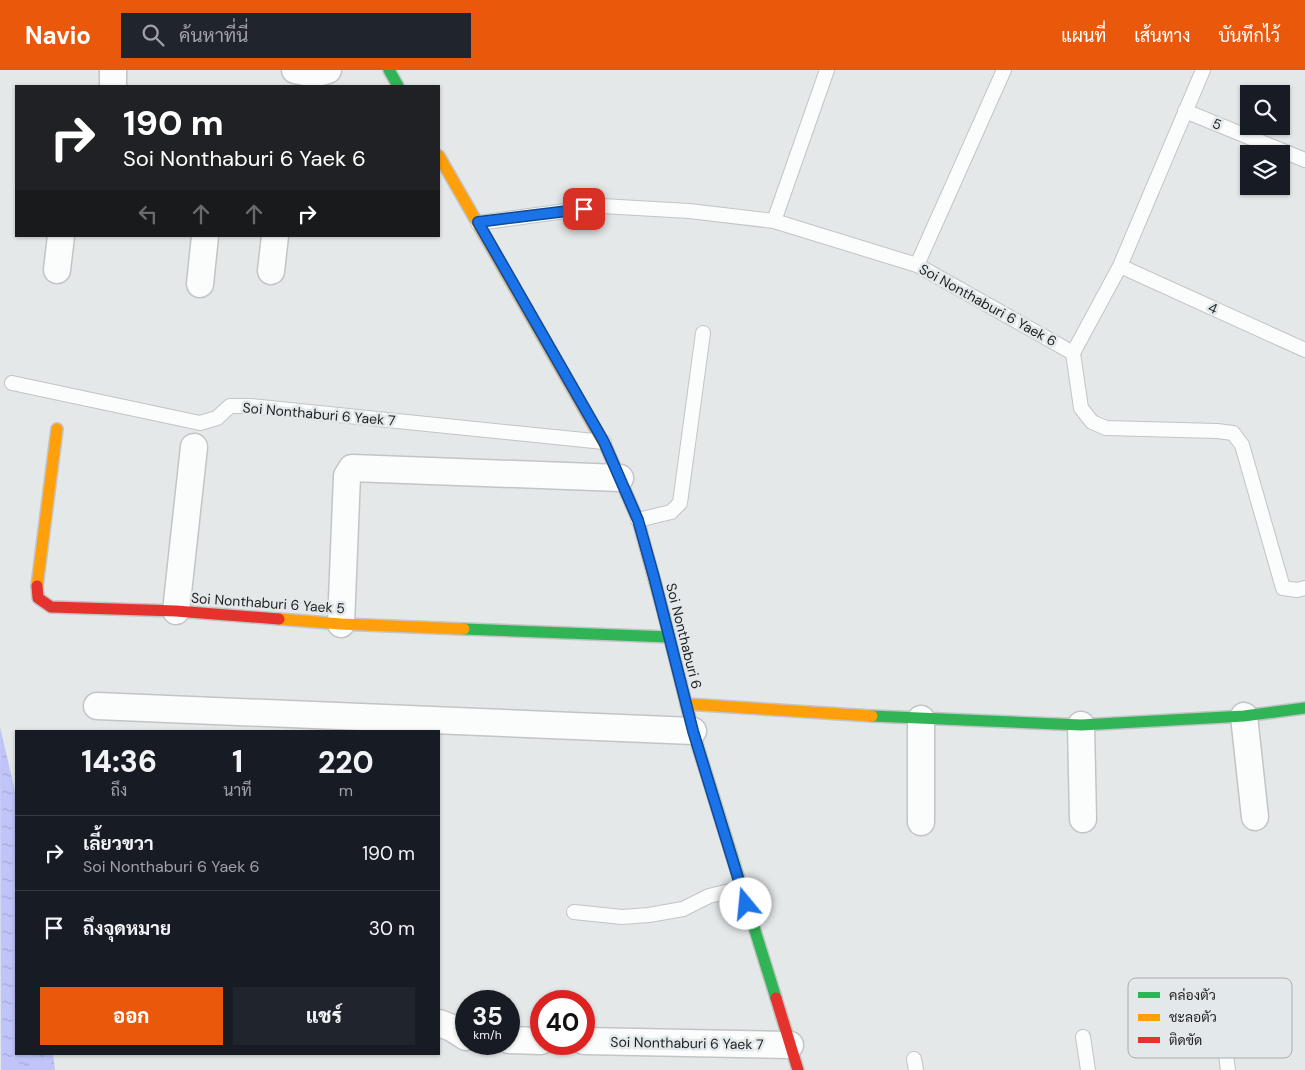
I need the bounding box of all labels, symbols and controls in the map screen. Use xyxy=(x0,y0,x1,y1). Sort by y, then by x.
search box xyxy=(121,13,471,58)
text: Navio xyxy=(25,20,91,51)
icon: search xyxy=(139,21,167,49)
text: ค้นหาที่นี่ xyxy=(179,23,248,48)
text: แผนที่ xyxy=(1061,24,1106,48)
text: เส้นทาง xyxy=(1134,24,1190,48)
text: บันทึกไว้ xyxy=(1218,24,1280,48)
map controls xyxy=(1240,85,1290,195)
button: search xyxy=(1240,85,1290,135)
text: 190 m xyxy=(123,100,224,146)
icon: right xyxy=(40,105,105,170)
street label: 5 xyxy=(1210,114,1224,134)
text: Soi Nonthaburi 6 Yaek 6 xyxy=(123,144,366,173)
button: layers xyxy=(1240,145,1290,195)
pin xyxy=(563,188,605,230)
icon: arrive xyxy=(570,195,598,223)
icon: left xyxy=(134,200,162,228)
icon: ahead xyxy=(187,200,215,228)
icon: ahead xyxy=(240,200,268,228)
icon: right xyxy=(293,200,321,228)
street label: Soi Nonthaburi 6 Yaek 6 xyxy=(916,260,1060,350)
street label: 4 xyxy=(1205,298,1221,318)
street label: Soi Nonthaburi 6 Yaek 7 xyxy=(242,398,396,430)
street label: Soi Nonthaburi 6 xyxy=(662,581,706,691)
street label: Soi Nonthaburi 6 Yaek 5 xyxy=(190,589,346,617)
text: 14:36 xyxy=(81,742,157,781)
text: 1 xyxy=(232,742,243,781)
text: 220 xyxy=(318,743,374,782)
text: ถึง xyxy=(111,780,127,801)
text: นาที xyxy=(223,780,252,801)
text: m xyxy=(339,780,353,801)
text: เลี้ยวขวา xyxy=(83,831,154,856)
icon: right xyxy=(40,839,68,867)
text: 190 m xyxy=(362,841,415,866)
text: Soi Nonthaburi 6 Yaek 6 xyxy=(83,856,260,877)
position arrow xyxy=(719,877,771,929)
icon: arrive xyxy=(40,914,68,942)
text: ถึงจุดหมาย xyxy=(83,916,171,941)
text: 30 m xyxy=(369,916,415,941)
legend xyxy=(1128,978,1292,1058)
text: คล่องตัว xyxy=(1169,986,1216,1004)
button: ออก xyxy=(40,987,223,1045)
button: แชร์ xyxy=(233,987,415,1045)
speed limit sign: 40 xyxy=(530,990,595,1055)
text: 35 xyxy=(472,1000,503,1033)
text: ชะลอตัว xyxy=(1169,1008,1217,1026)
text: km/h xyxy=(473,1027,502,1043)
text: ติดขัด xyxy=(1169,1031,1202,1049)
street label: Soi Nonthaburi 6 Yaek 7 xyxy=(610,1033,764,1053)

